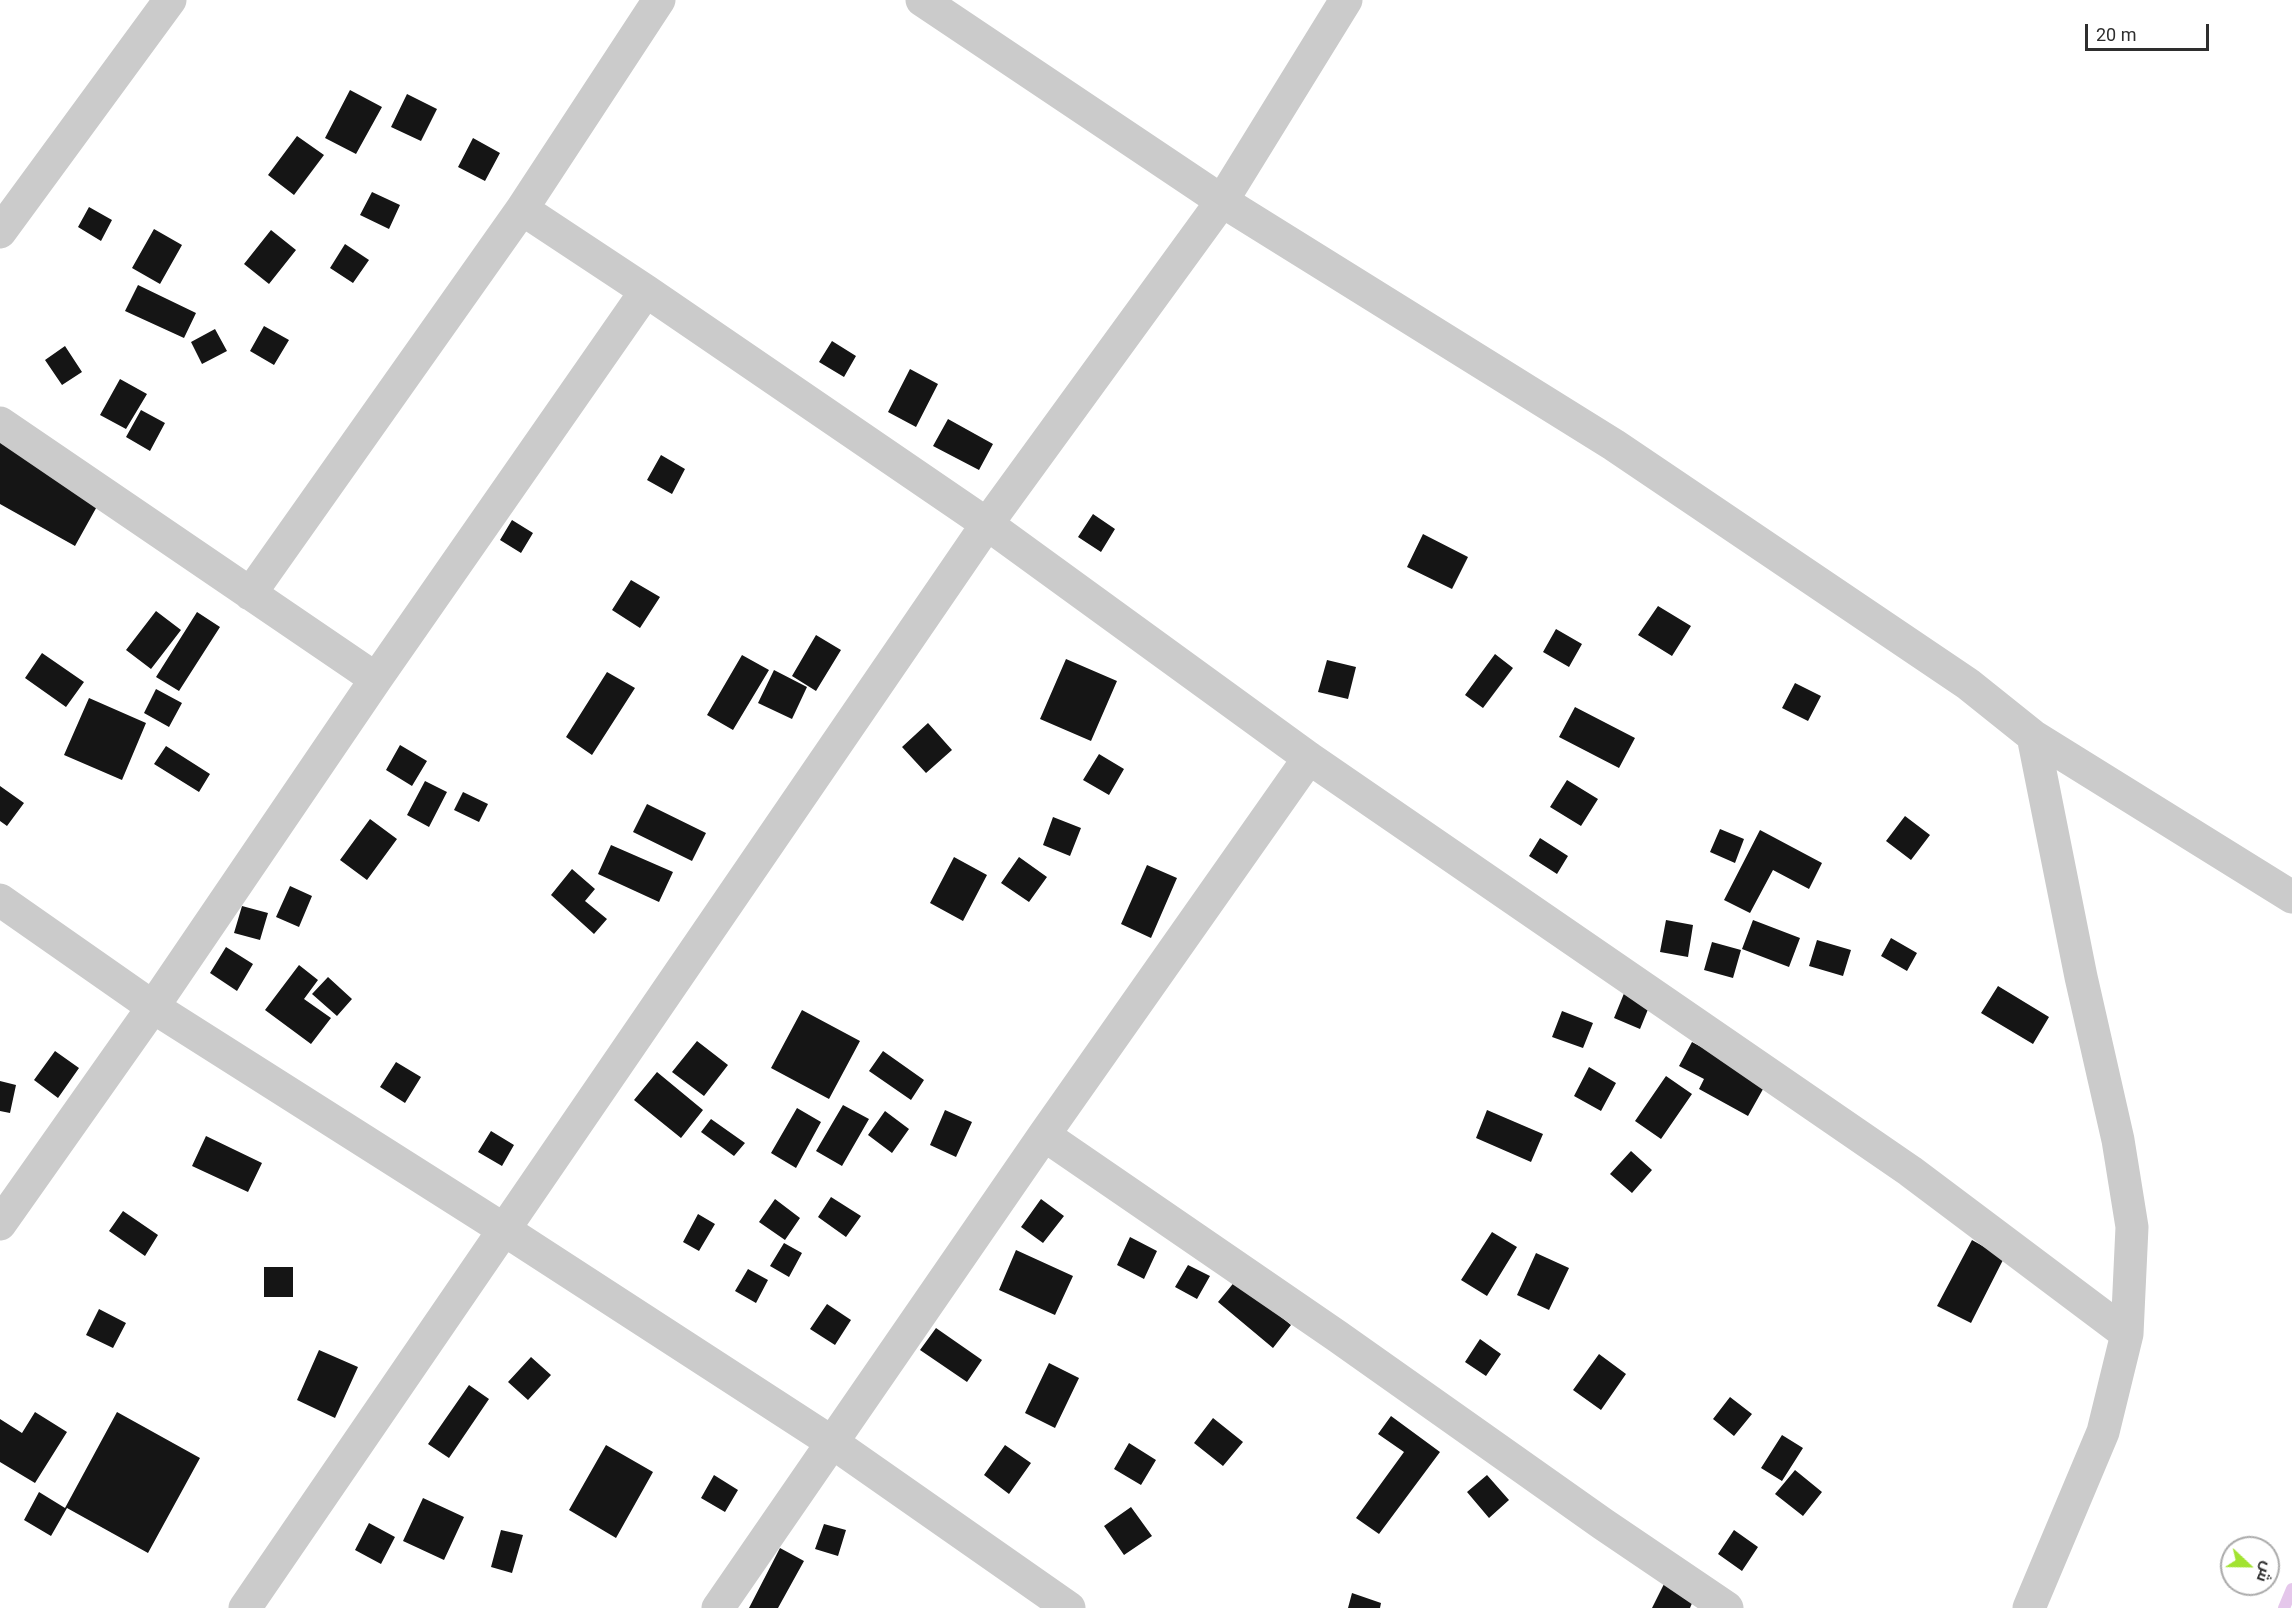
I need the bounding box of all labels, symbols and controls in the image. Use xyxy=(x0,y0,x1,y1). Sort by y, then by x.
scale bar xyxy=(2088,12,2212,50)
text: 20 m xyxy=(2096,24,2136,45)
north arrow xyxy=(2220,1536,2280,1596)
text: ش xyxy=(2253,1559,2278,1585)

